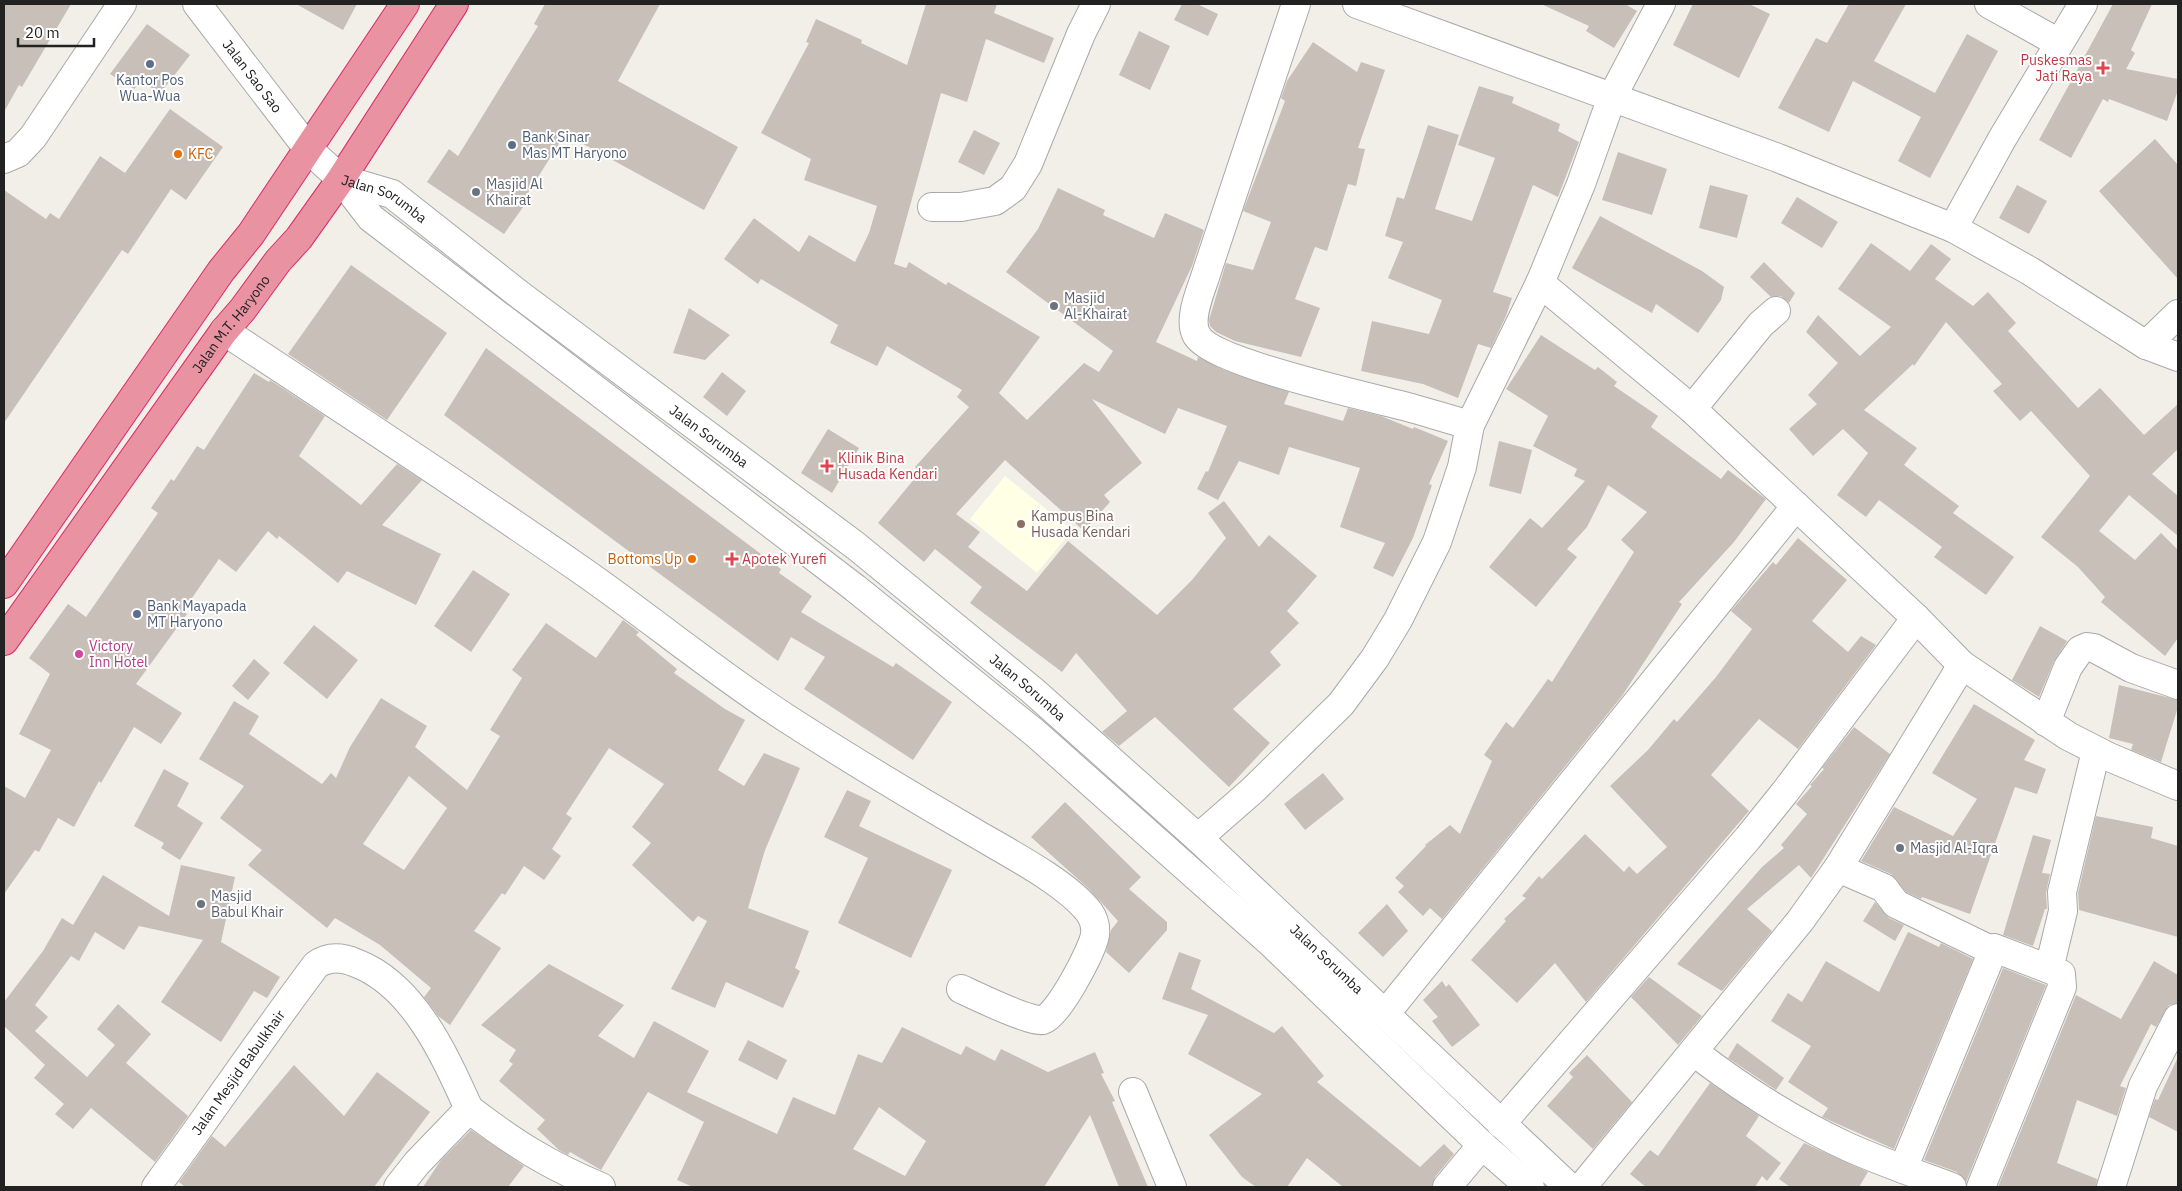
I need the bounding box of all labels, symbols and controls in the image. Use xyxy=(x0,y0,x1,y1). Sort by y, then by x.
scale bar xyxy=(18,15,94,47)
text: 20 m xyxy=(25,23,60,42)
street label: Jalan Sao Sao xyxy=(219,36,286,116)
place label: Puskesmas Jati Raya xyxy=(2021,51,2093,85)
marker: Kantor Pos Wua-Wua xyxy=(144,58,156,70)
marker: Puskesmas Jati Raya xyxy=(2096,61,2110,75)
place label: Kantor Pos Wua-Wua xyxy=(116,71,184,105)
place label: Bank Sinar Mas MT Haryono xyxy=(522,128,627,162)
marker: Bank Sinar Mas MT Haryono xyxy=(506,139,518,151)
place label: KFC xyxy=(188,145,213,163)
marker: KFC xyxy=(172,148,184,160)
street label: Jalan Sorumba xyxy=(339,171,431,227)
place label: Masjid Al Khairat xyxy=(486,175,543,209)
marker: Masjid Al Khairat xyxy=(470,186,482,198)
street label: Jalan M.T. Haryono xyxy=(188,271,274,376)
place label: Masjid Al-Khairat xyxy=(1064,289,1128,323)
marker: Masjid Al-Khairat xyxy=(1048,300,1060,312)
street label: Jalan Sorumba xyxy=(666,401,752,472)
place label: Klinik Bina Husada Kendari xyxy=(838,449,937,483)
marker: Klinik Bina Husada Kendari xyxy=(820,459,834,473)
place label: Kampus Bina Husada Kendari xyxy=(1031,507,1130,541)
marker: Kampus Bina Husada Kendari xyxy=(1015,518,1027,530)
place label: Bottoms Up xyxy=(608,550,682,568)
place label: Apotek Yurefi xyxy=(742,550,827,568)
marker: Bottoms Up xyxy=(686,553,698,565)
marker: Apotek Yurefi xyxy=(726,553,738,565)
place label: Bank Mayapada MT Haryono xyxy=(147,597,247,631)
marker: Bank Mayapada MT Haryono xyxy=(131,608,143,620)
place label: Victory Inn Hotel xyxy=(89,637,148,671)
marker: Victory Inn Hotel xyxy=(73,648,85,660)
street label: Jalan Sorumba xyxy=(986,650,1070,725)
place label: Masjid Al-Iqra xyxy=(1910,839,1999,857)
marker: Masjid Al-Iqra xyxy=(1894,842,1906,854)
place label: Masjid Babul Khair xyxy=(211,887,284,921)
marker: Masjid Babul Khair xyxy=(195,898,207,910)
street label: Jalan Sorumba xyxy=(1286,920,1367,998)
street label: Jalan Mesjid Babulkhair xyxy=(188,1006,289,1139)

